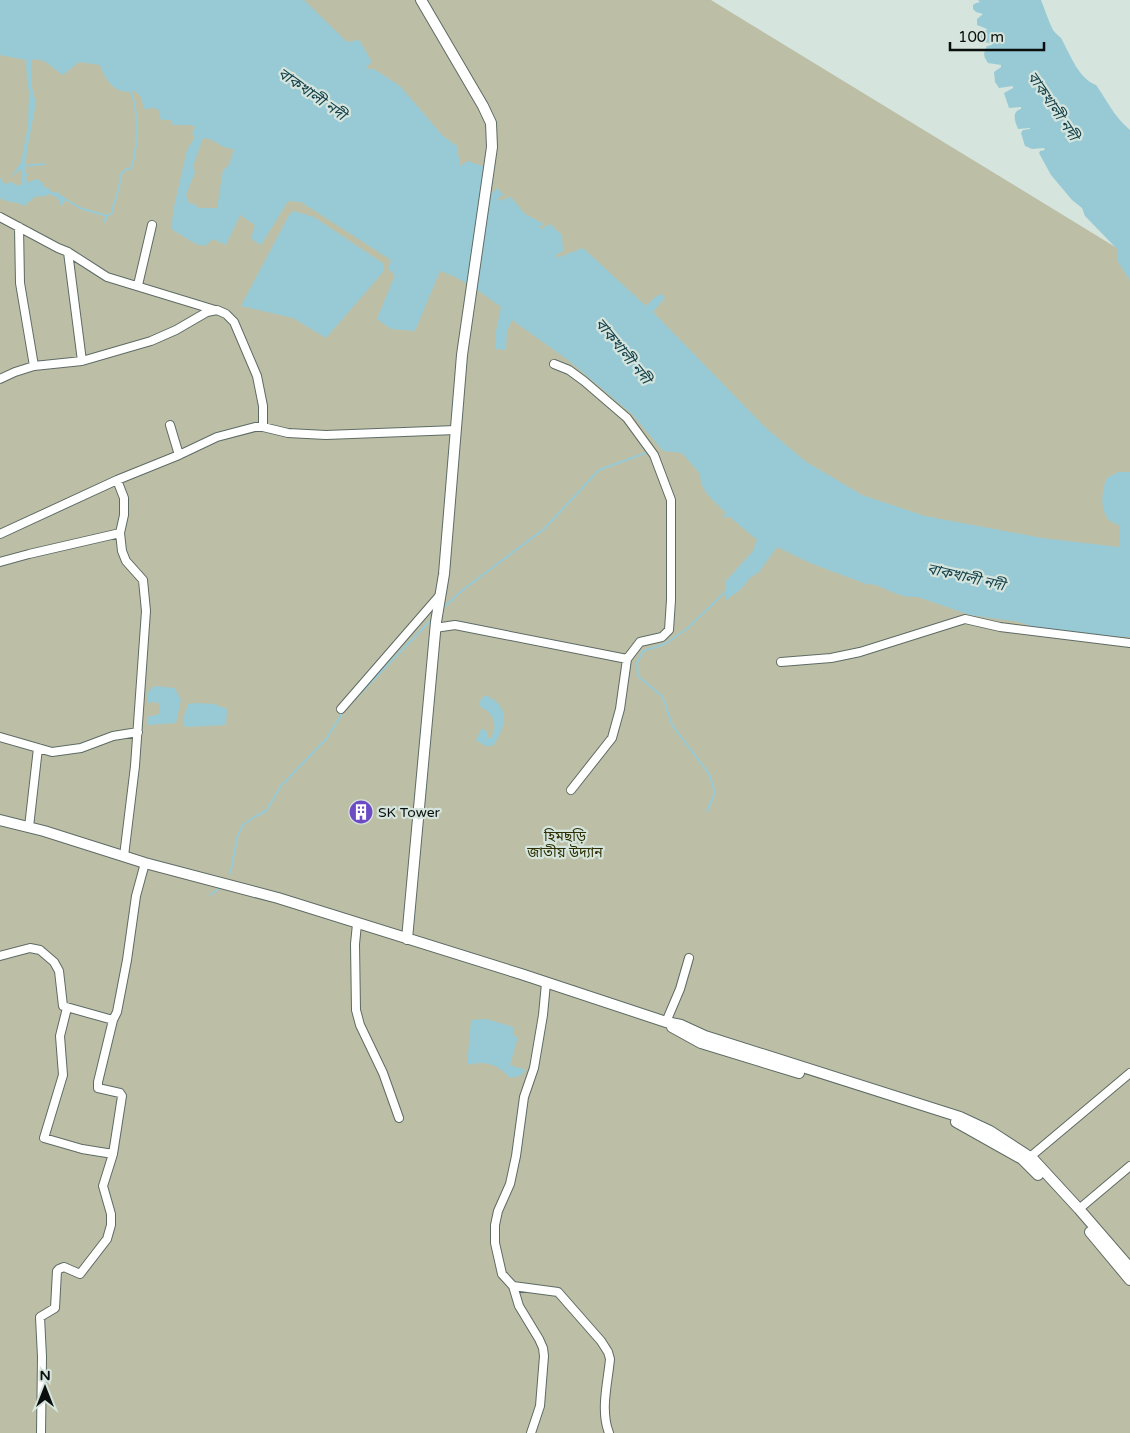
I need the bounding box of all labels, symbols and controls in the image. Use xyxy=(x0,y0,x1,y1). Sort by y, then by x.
scale bar xyxy=(950,20,1044,52)
text: 100 m xyxy=(958,28,1004,46)
water label: বাকখালী নদী xyxy=(274,64,352,126)
water label: বাকখালী নদী xyxy=(1023,68,1084,146)
water label: বাকখালী নদী xyxy=(591,315,657,390)
water label: বাকখালী নদী xyxy=(925,559,1009,595)
building icon: SK Tower xyxy=(348,799,374,825)
place label: SK Tower xyxy=(378,804,441,821)
park label: হিমছড়ি জাতীয় উদ্যান xyxy=(526,828,603,861)
north arrow xyxy=(20,1363,70,1413)
text: N xyxy=(39,1367,51,1384)

